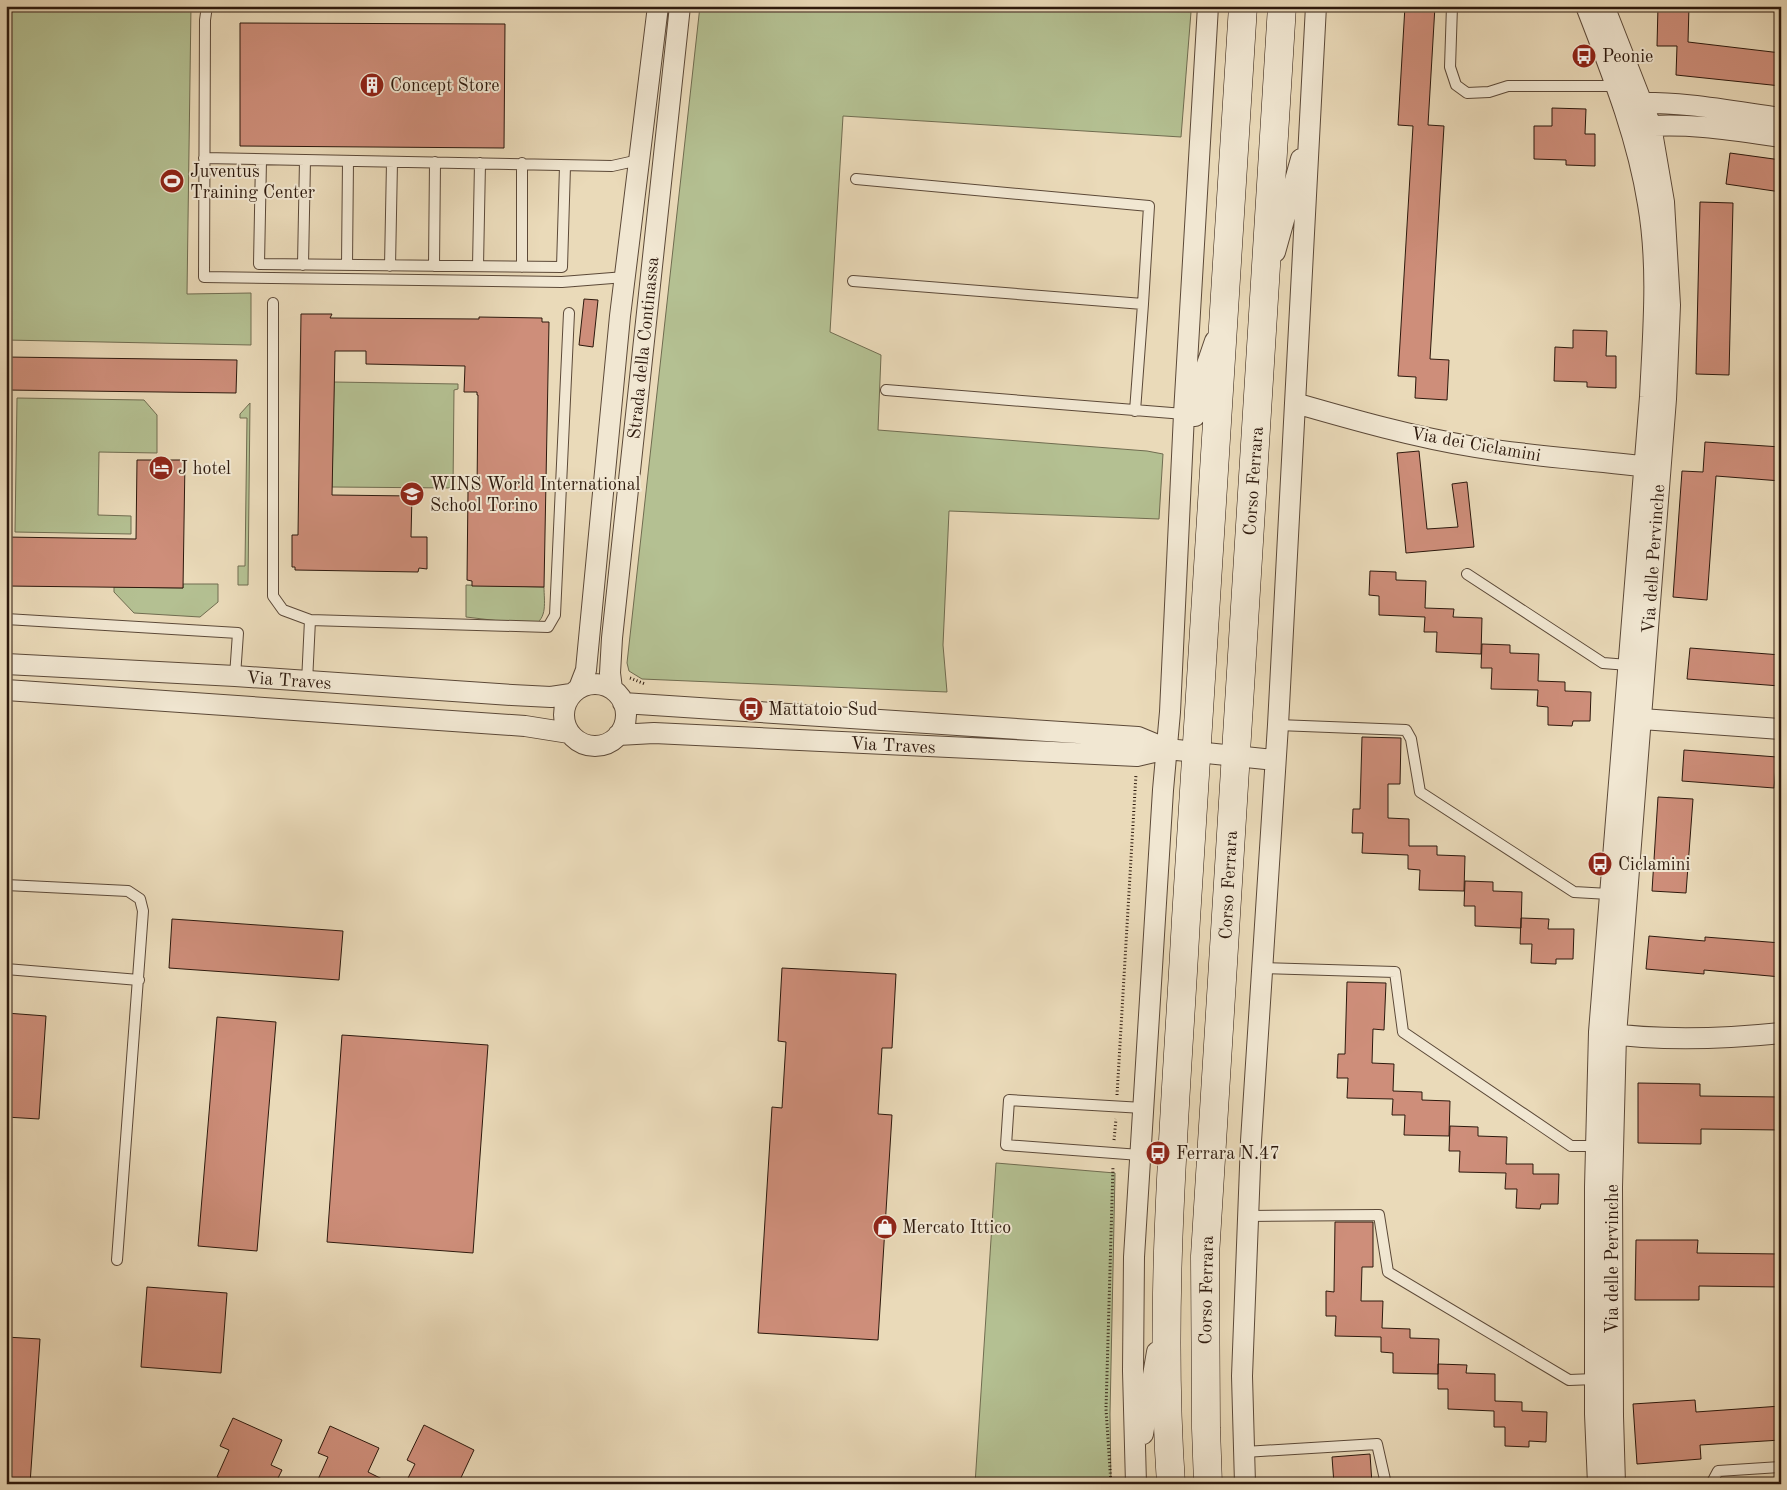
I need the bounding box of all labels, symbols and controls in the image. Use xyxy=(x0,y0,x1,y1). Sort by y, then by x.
bus stop icon: Peonie xyxy=(1571,43,1597,69)
place label: Peonie xyxy=(1602,48,1653,66)
building icon: Concept Store xyxy=(359,72,385,98)
place label: Concept Store xyxy=(390,77,500,95)
place label: Juventus Training Center xyxy=(190,163,316,202)
sports icon: Juventus Training Center xyxy=(159,168,185,194)
street label: Strada della Continassa xyxy=(625,256,663,440)
street label: Via dei Ciclamini xyxy=(1409,425,1542,465)
street label: Corso Ferrara xyxy=(1241,426,1267,536)
hotel icon: J hotel xyxy=(148,455,174,481)
place label: J hotel xyxy=(178,460,231,478)
place label: WINS World International School Torino xyxy=(430,476,641,515)
school or university icon: WINS World International School Torino xyxy=(399,481,425,507)
street label: Via delle Pervinche xyxy=(1640,484,1668,634)
street label: Via Traves xyxy=(246,669,332,693)
bus stop icon: Mattatoio Sud xyxy=(738,696,764,722)
place label: Mattatoio Sud xyxy=(768,701,878,719)
street label: Via Traves xyxy=(850,735,936,757)
street label: Corso Ferrara xyxy=(1217,830,1241,940)
bus stop icon: Ciclamini xyxy=(1587,851,1613,877)
place label: Ciclamini xyxy=(1618,856,1690,874)
bus stop icon: Ferrara N.47 xyxy=(1145,1140,1171,1166)
place label: Ferrara N.47 xyxy=(1176,1145,1280,1163)
street label: Via delle Pervinche xyxy=(1604,1184,1622,1334)
shop icon: Mercato Ittico xyxy=(872,1214,898,1240)
place label: Mercato Ittico xyxy=(902,1219,1011,1237)
street label: Corso Ferrara xyxy=(1197,1235,1217,1345)

